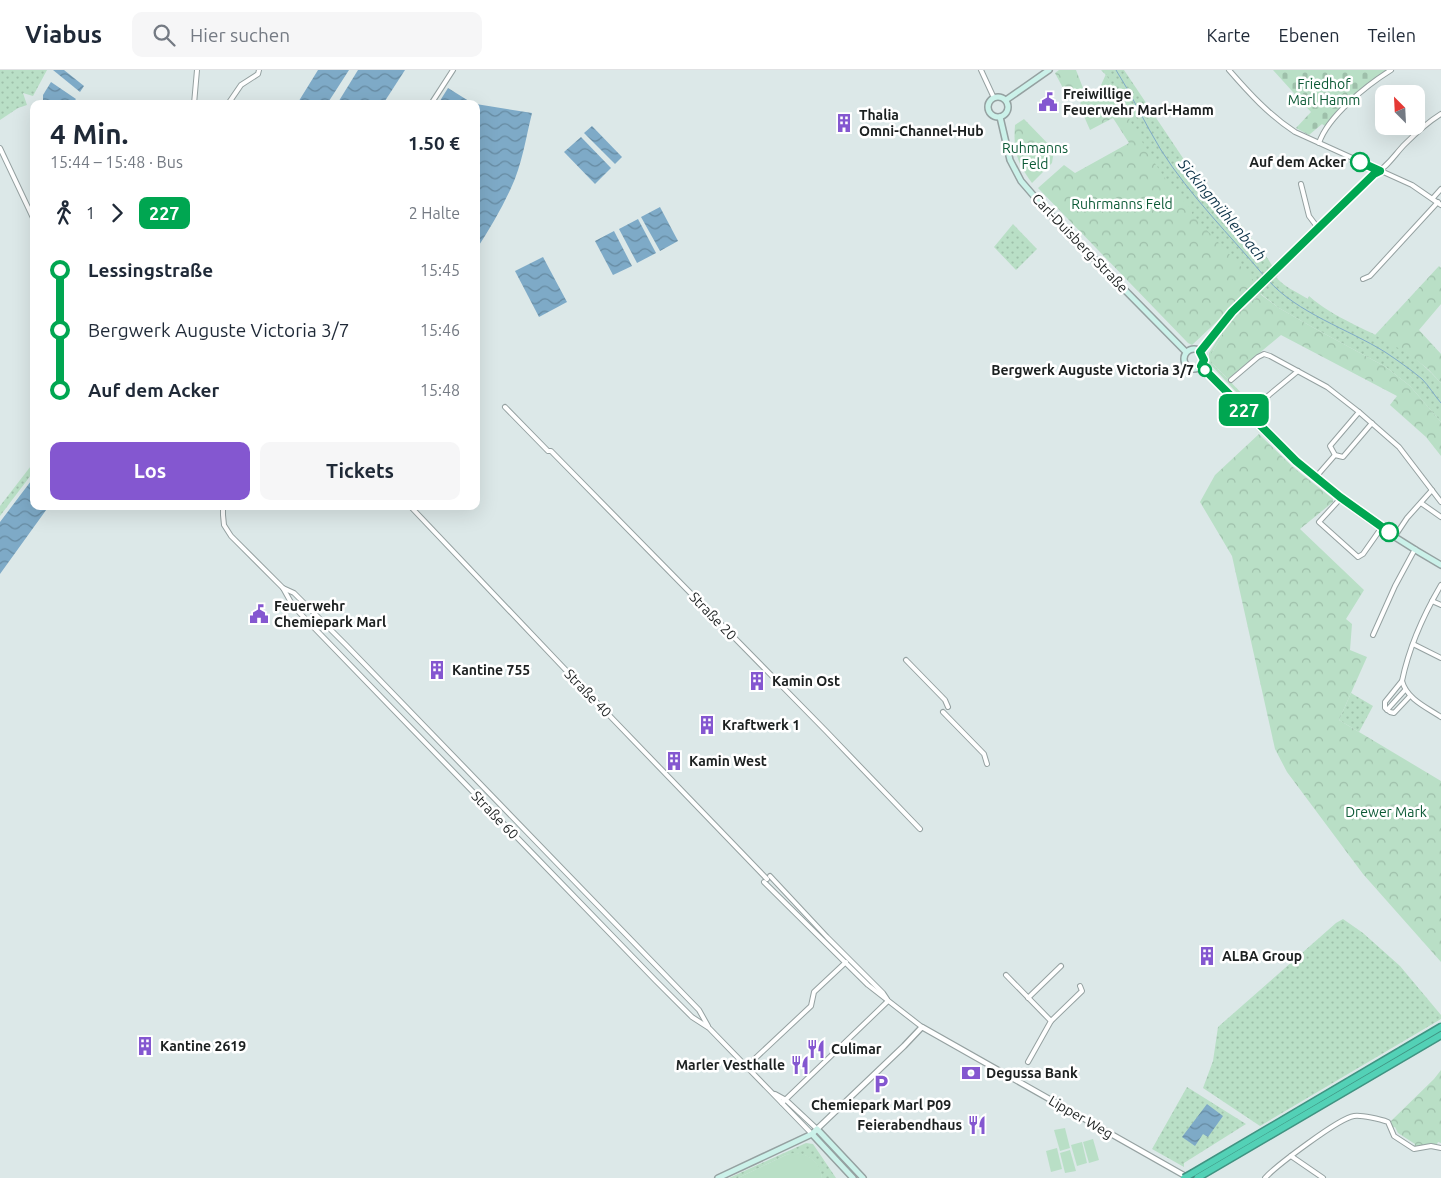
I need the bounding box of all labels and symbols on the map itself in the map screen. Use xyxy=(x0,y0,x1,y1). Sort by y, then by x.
park label: Friedhof Marl Hamm xyxy=(1288,76,1360,108)
north arrow xyxy=(1375,85,1425,135)
place label: Freiwillige Feuerwehr Marl-Hamm xyxy=(1063,86,1214,118)
public building icon: Freiwillige Feuerwehr Marl-Hamm xyxy=(1037,91,1059,113)
place label: Thalia Omni-Channel-Hub xyxy=(859,107,984,139)
building icon: Thalia Omni-Channel-Hub xyxy=(833,112,855,134)
park label: Ruhmanns Feld xyxy=(1002,140,1068,172)
marker: Auf dem Acker xyxy=(1350,152,1370,172)
place label: Auf dem Acker xyxy=(1249,154,1346,170)
water label: Sickingmühlenbach xyxy=(1174,155,1270,264)
street label: Carl-Duisberg-Straße xyxy=(1029,190,1131,296)
park label: Ruhrmanns Feld xyxy=(1071,196,1173,212)
place label: Bergwerk Auguste Victoria 3/7 xyxy=(991,362,1194,378)
marker: Bergwerk Auguste Victoria 3/7 xyxy=(1198,363,1212,377)
line badge: 227 xyxy=(1215,394,1273,426)
unlabelled marker xyxy=(1379,522,1399,542)
street label: Straße 20 xyxy=(686,589,740,643)
place label: Feuerwehr Chemiepark Marl xyxy=(274,598,386,630)
public building icon: Feuerwehr Chemiepark Marl xyxy=(248,603,270,625)
building icon: Kantine 755 xyxy=(426,659,448,681)
place label: Kantine 755 xyxy=(452,662,530,678)
street label: Straße 40 xyxy=(561,666,615,720)
building icon: Kamin Ost xyxy=(746,670,768,692)
place label: Kamin Ost xyxy=(772,673,840,689)
building icon: Kraftwerk 1 xyxy=(696,714,718,736)
place label: Kraftwerk 1 xyxy=(722,717,800,733)
building icon: Kamin West xyxy=(663,750,685,772)
place label: Kamin West xyxy=(689,753,767,769)
street label: Straße 60 xyxy=(468,788,522,842)
park label: Drewer Mark xyxy=(1345,804,1427,820)
building icon: ALBA Group xyxy=(1196,945,1218,967)
place label: ALBA Group xyxy=(1222,948,1302,964)
building icon: Kantine 2619 xyxy=(134,1035,156,1057)
place label: Kantine 2619 xyxy=(160,1038,246,1054)
restaurant icon: Culimar xyxy=(805,1038,827,1060)
place label: Culimar xyxy=(831,1041,882,1057)
restaurant icon: Marler Vesthalle xyxy=(789,1054,811,1076)
place label: Marler Vesthalle xyxy=(676,1057,785,1073)
bank icon: Degussa Bank xyxy=(960,1062,982,1084)
place label: Degussa Bank xyxy=(986,1065,1078,1081)
parking icon: Chemiepark Marl P09 xyxy=(870,1073,892,1095)
street label: Lipper Weg xyxy=(1046,1092,1116,1142)
place label: Chemiepark Marl P09 xyxy=(811,1097,951,1113)
restaurant icon: Feierabendhaus xyxy=(966,1114,988,1136)
place label: Feierabendhaus xyxy=(857,1117,962,1133)

